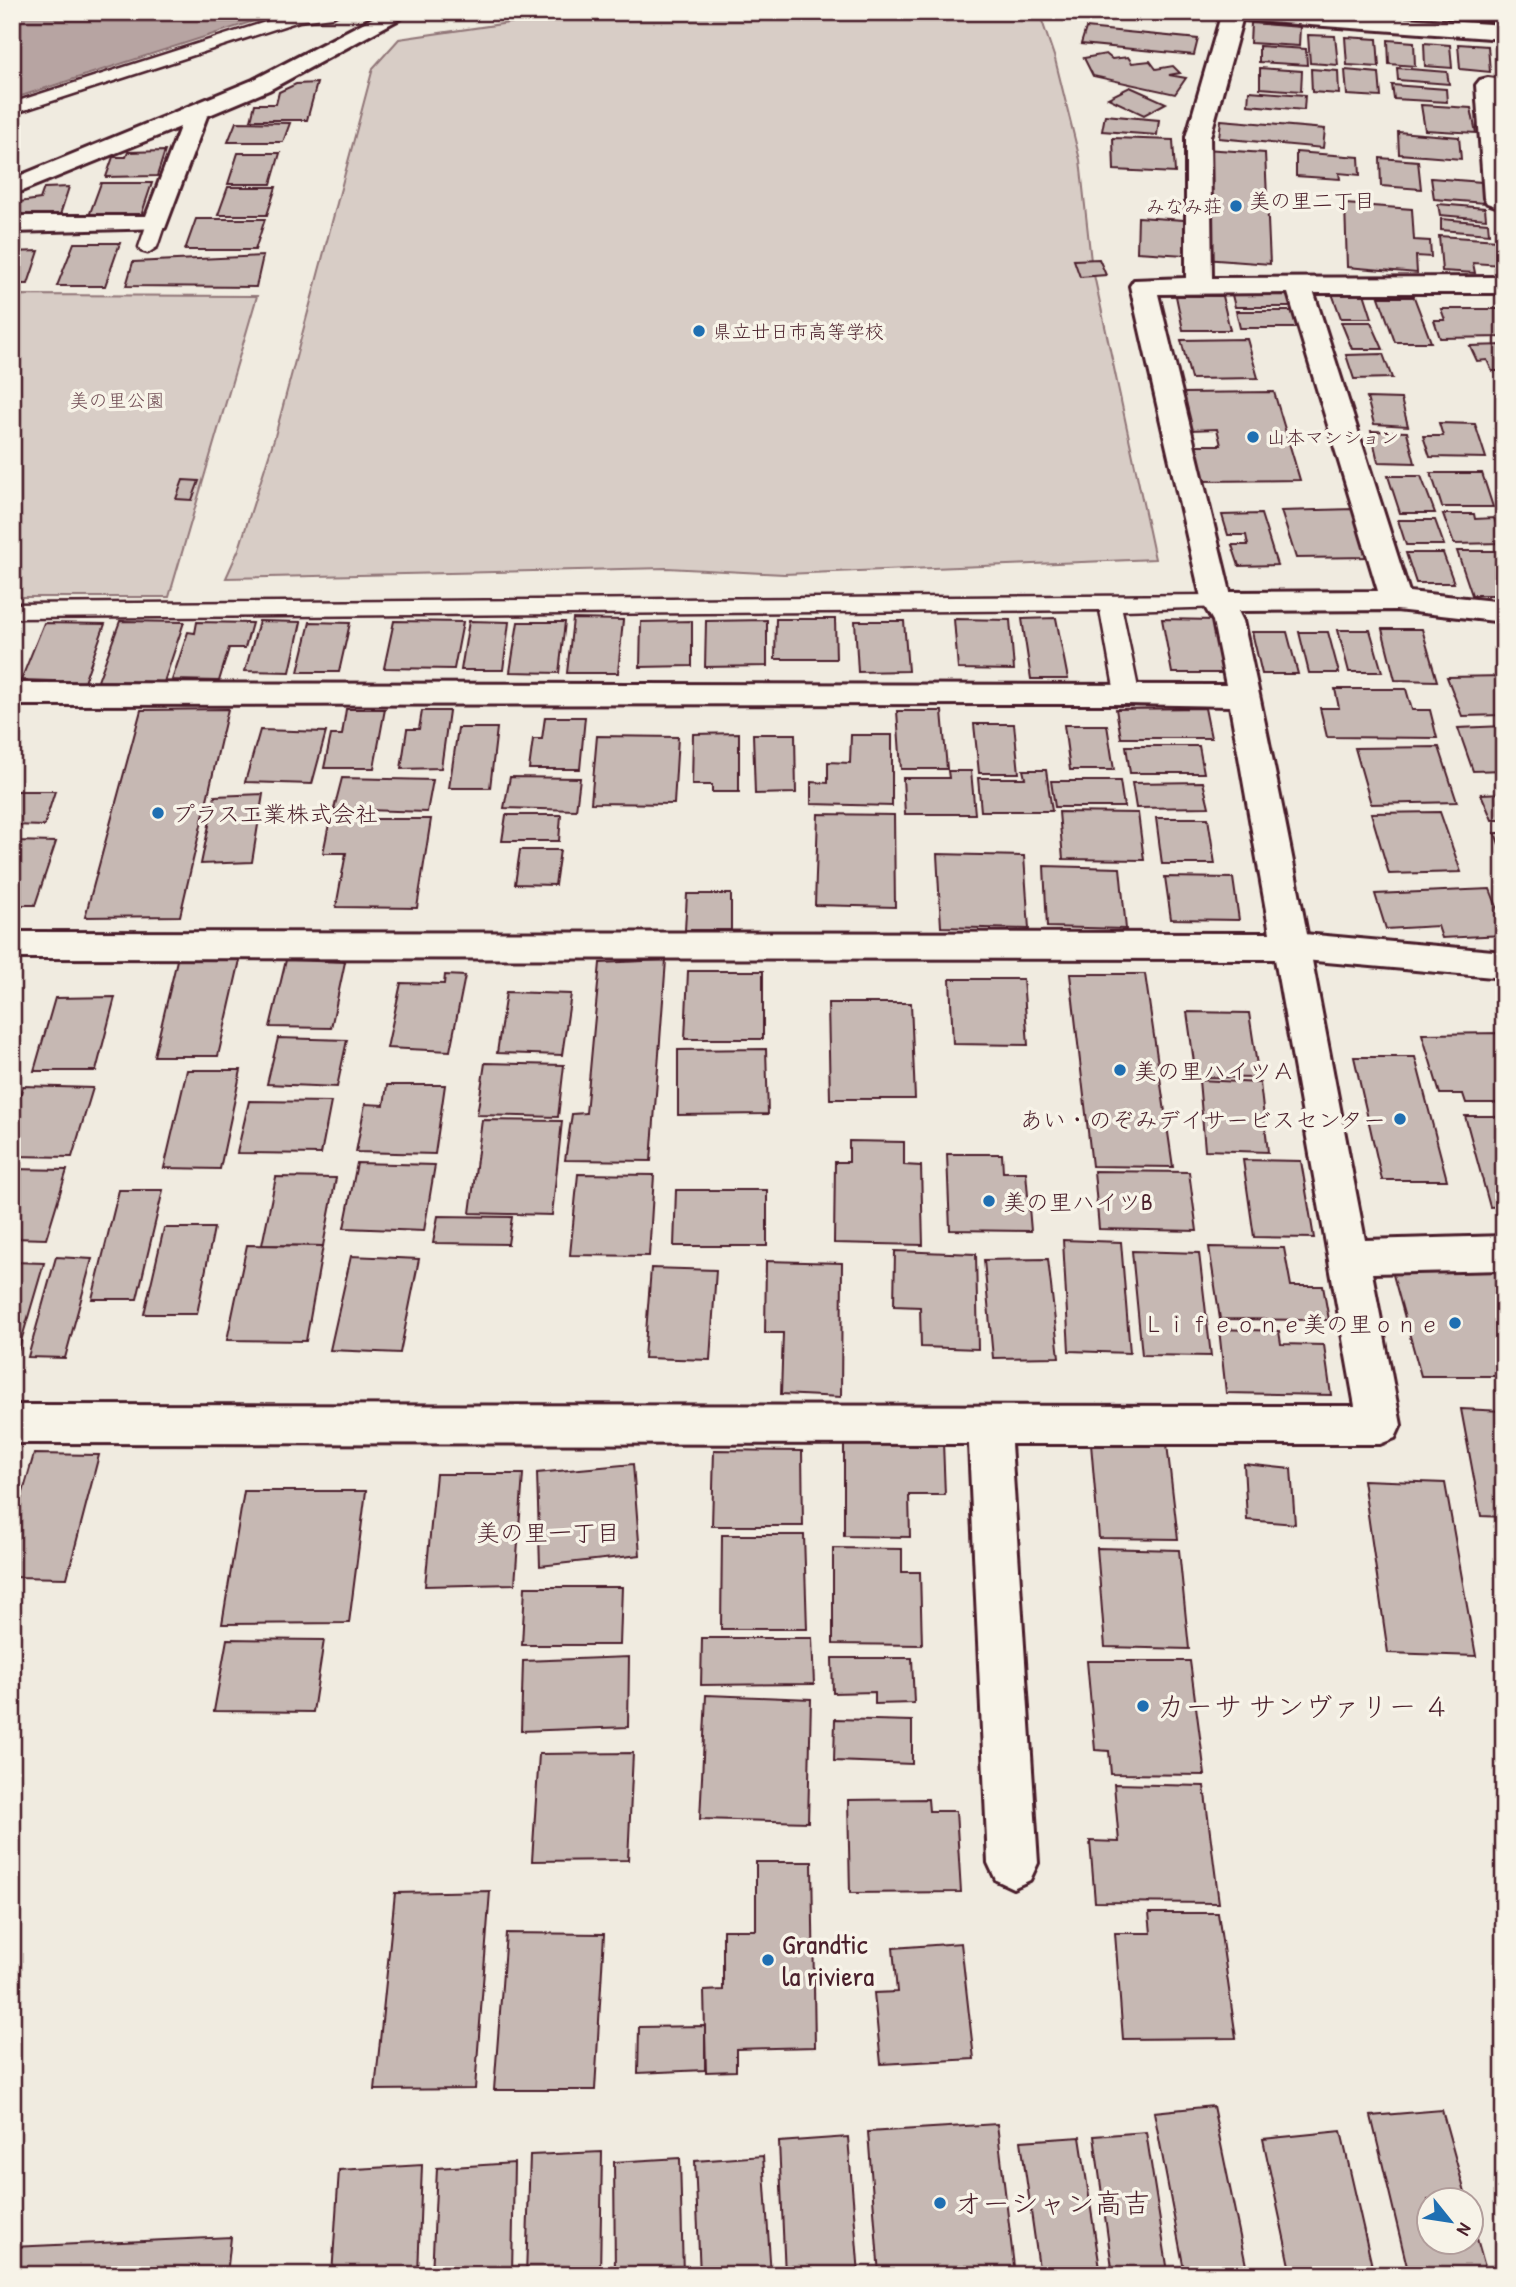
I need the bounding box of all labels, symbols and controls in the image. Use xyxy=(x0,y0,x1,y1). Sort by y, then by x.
district label: 美の里二丁目 xyxy=(1249,186,1375,215)
place label: みなみ荘 xyxy=(1146,193,1222,219)
marker: みなみ荘 xyxy=(1228,198,1244,214)
place label: 県立廿日市高等学校 xyxy=(713,318,884,344)
marker: 県立廿日市高等学校 xyxy=(691,323,707,339)
park label: 美の里公園 xyxy=(69,387,165,413)
place label: 山本マンション xyxy=(1267,424,1399,450)
marker: 山本マンション xyxy=(1245,429,1261,445)
place label: プラス工業株式会社 xyxy=(172,798,378,829)
marker: プラス工業株式会社 xyxy=(150,805,166,821)
place label: 美の里ハイツＡ xyxy=(1134,1055,1295,1086)
marker: 美の里ハイツＡ xyxy=(1112,1062,1128,1078)
place label: あい・のぞみデイサービスセンター xyxy=(1020,1104,1386,1135)
marker: あい・のぞみデイサービスセンター xyxy=(1392,1111,1408,1127)
place label: 美の里ハイツB xyxy=(1003,1186,1153,1217)
marker: 美の里ハイツB xyxy=(981,1193,997,1209)
place label: Ｌｉｆｅｏｎｅ美の里ｏｎｅ xyxy=(1142,1308,1441,1339)
marker: Ｌｉｆｅｏｎｅ美の里ｏｎｅ xyxy=(1447,1315,1463,1331)
district label: 美の里一丁目 xyxy=(476,1516,620,1548)
place label: カーサ サンヴァリー ４ xyxy=(1157,1687,1451,1725)
marker: カーサ サンヴァリー ４ xyxy=(1135,1698,1151,1714)
place label: Grandtic la riviera xyxy=(782,1925,874,1995)
marker: Grandtic la riviera xyxy=(760,1952,776,1968)
place label: オーシャン高吉 xyxy=(954,2184,1151,2222)
north arrow xyxy=(1414,2186,1484,2256)
marker: オーシャン高吉 xyxy=(932,2195,948,2211)
text: N xyxy=(1451,2219,1479,2240)

